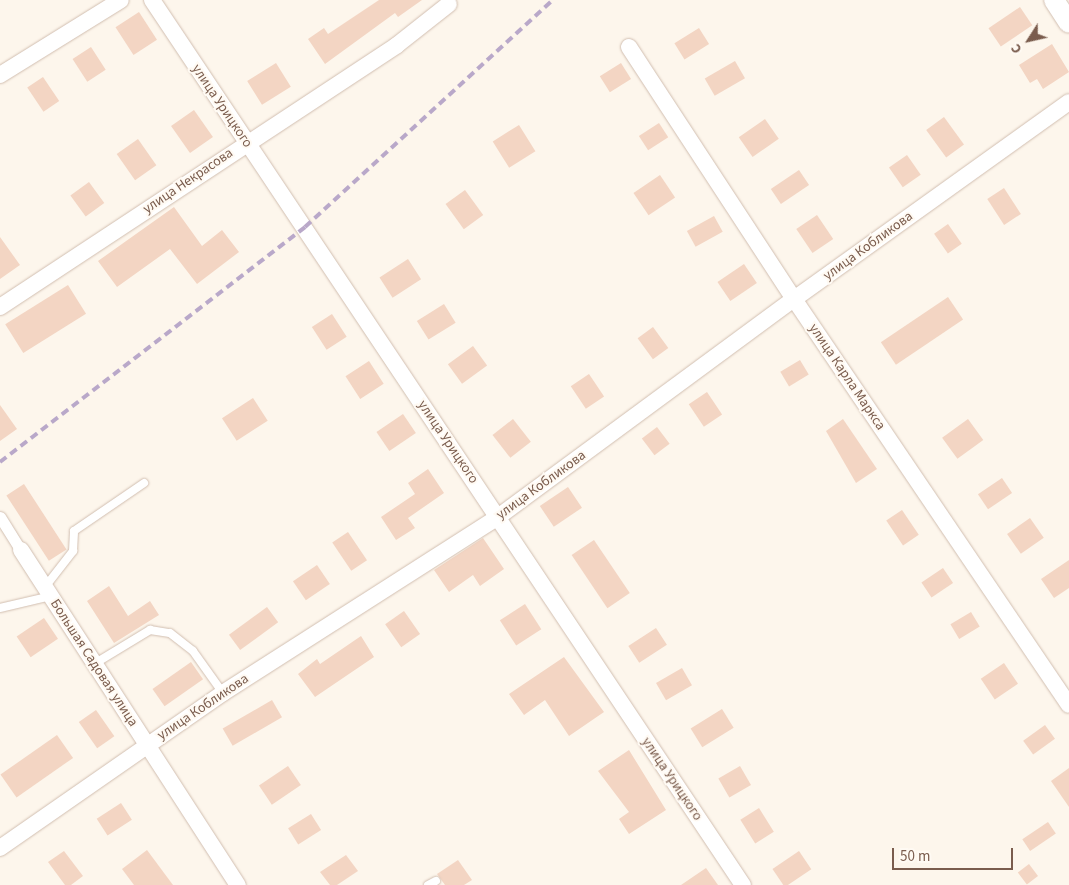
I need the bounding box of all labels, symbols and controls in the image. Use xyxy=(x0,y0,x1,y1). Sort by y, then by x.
north arrow xyxy=(1004,15,1054,65)
text: С xyxy=(1006,40,1027,58)
street label: улица Урицкого xyxy=(188,61,256,151)
street label: улица Некрасова xyxy=(140,145,236,217)
street label: улица Кобликова xyxy=(820,208,916,284)
street label: улица Карла Маркса xyxy=(805,321,889,433)
street label: улица Урицкого xyxy=(414,397,482,487)
street label: улица Кобликова xyxy=(493,447,589,523)
street label: Большая Садовая улица xyxy=(47,596,141,730)
street label: улица Кобликова xyxy=(154,670,252,744)
street label: улица Урицкого xyxy=(638,734,706,824)
scale bar xyxy=(894,838,1015,870)
text: 50 m xyxy=(900,846,930,867)

